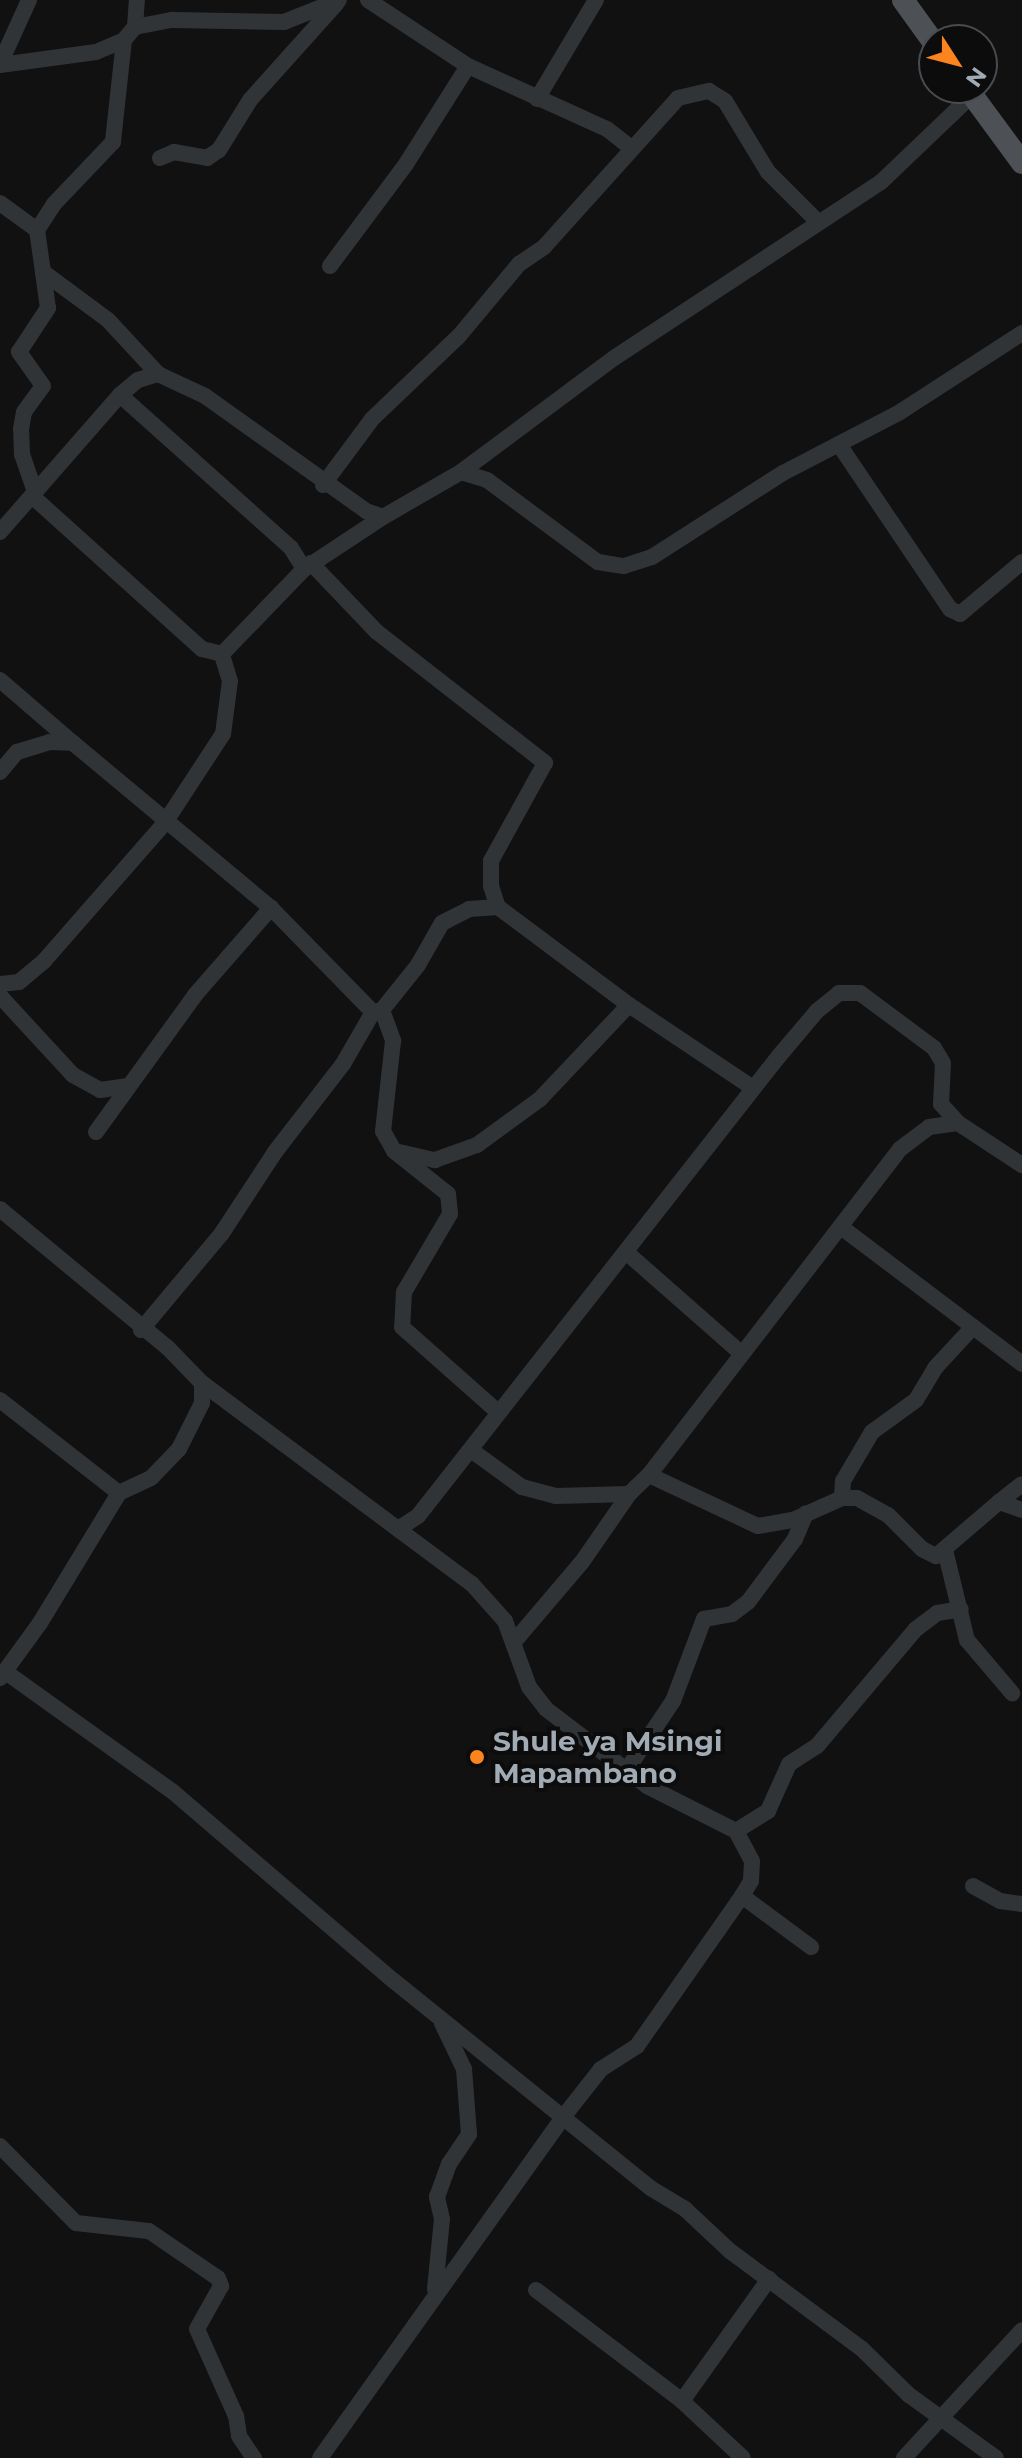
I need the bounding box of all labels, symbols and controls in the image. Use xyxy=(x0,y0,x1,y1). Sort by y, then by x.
north arrow xyxy=(918,24,998,104)
text: N xyxy=(960,62,992,92)
place label: Shule ya Msingi Mapambano xyxy=(493,1724,722,1790)
marker: Shule ya Msingi Mapambano xyxy=(468,1748,486,1766)

